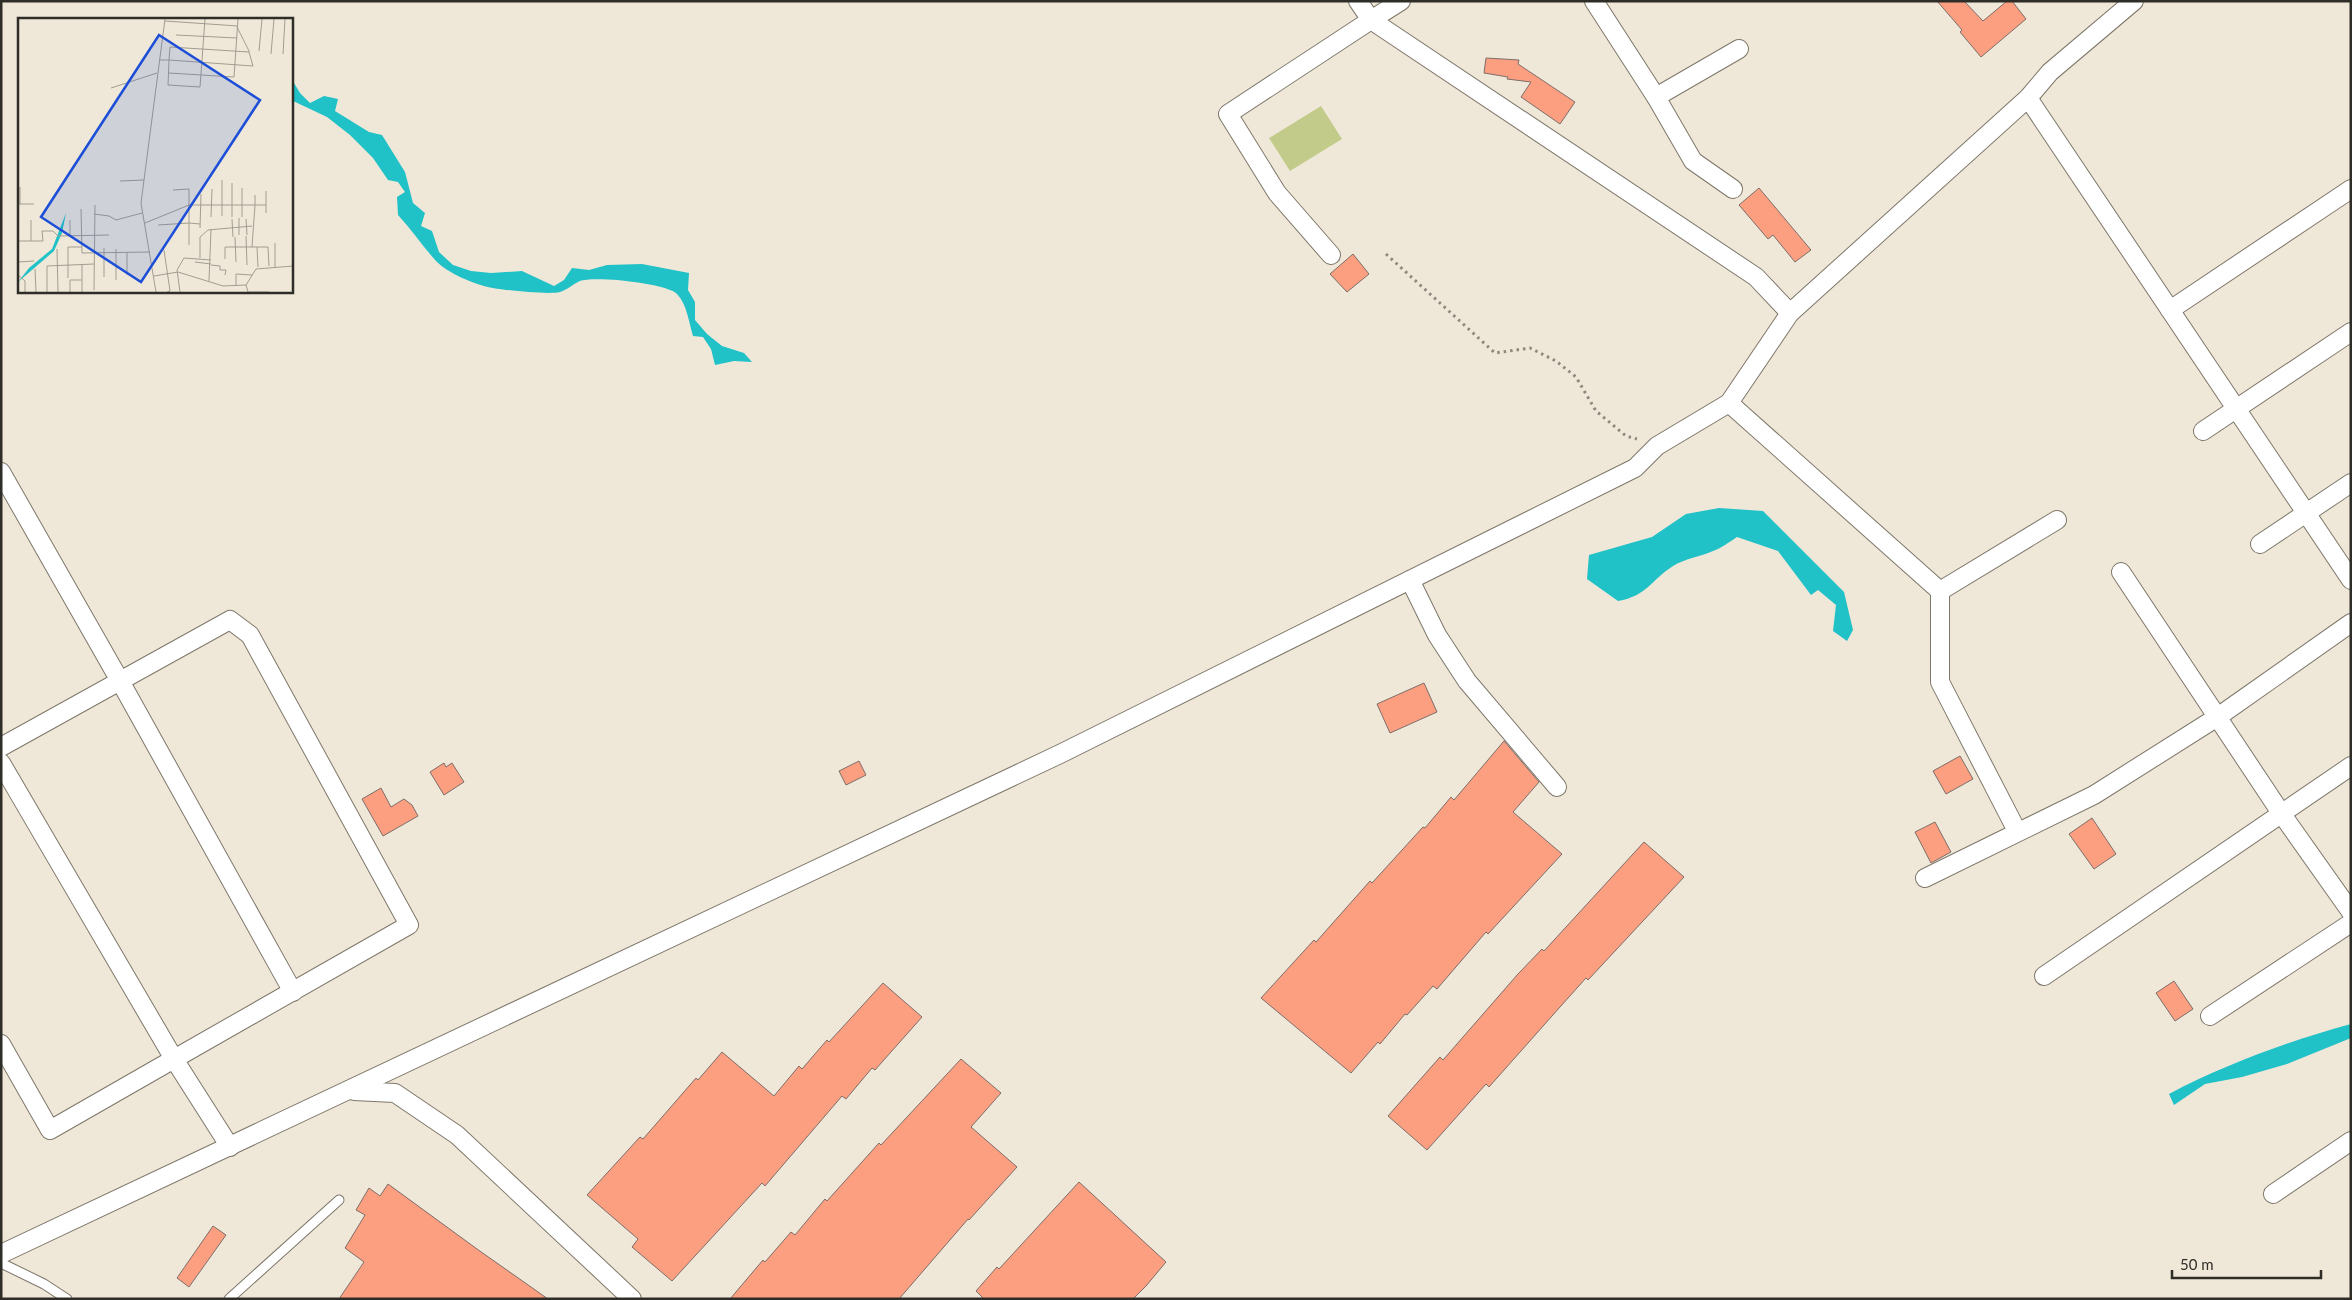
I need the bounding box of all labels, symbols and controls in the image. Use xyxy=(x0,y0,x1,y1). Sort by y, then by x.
inset map xyxy=(18,18,292,292)
scale bar xyxy=(2172,1248,2321,1280)
text: 50 m xyxy=(2180,1255,2214,1273)

